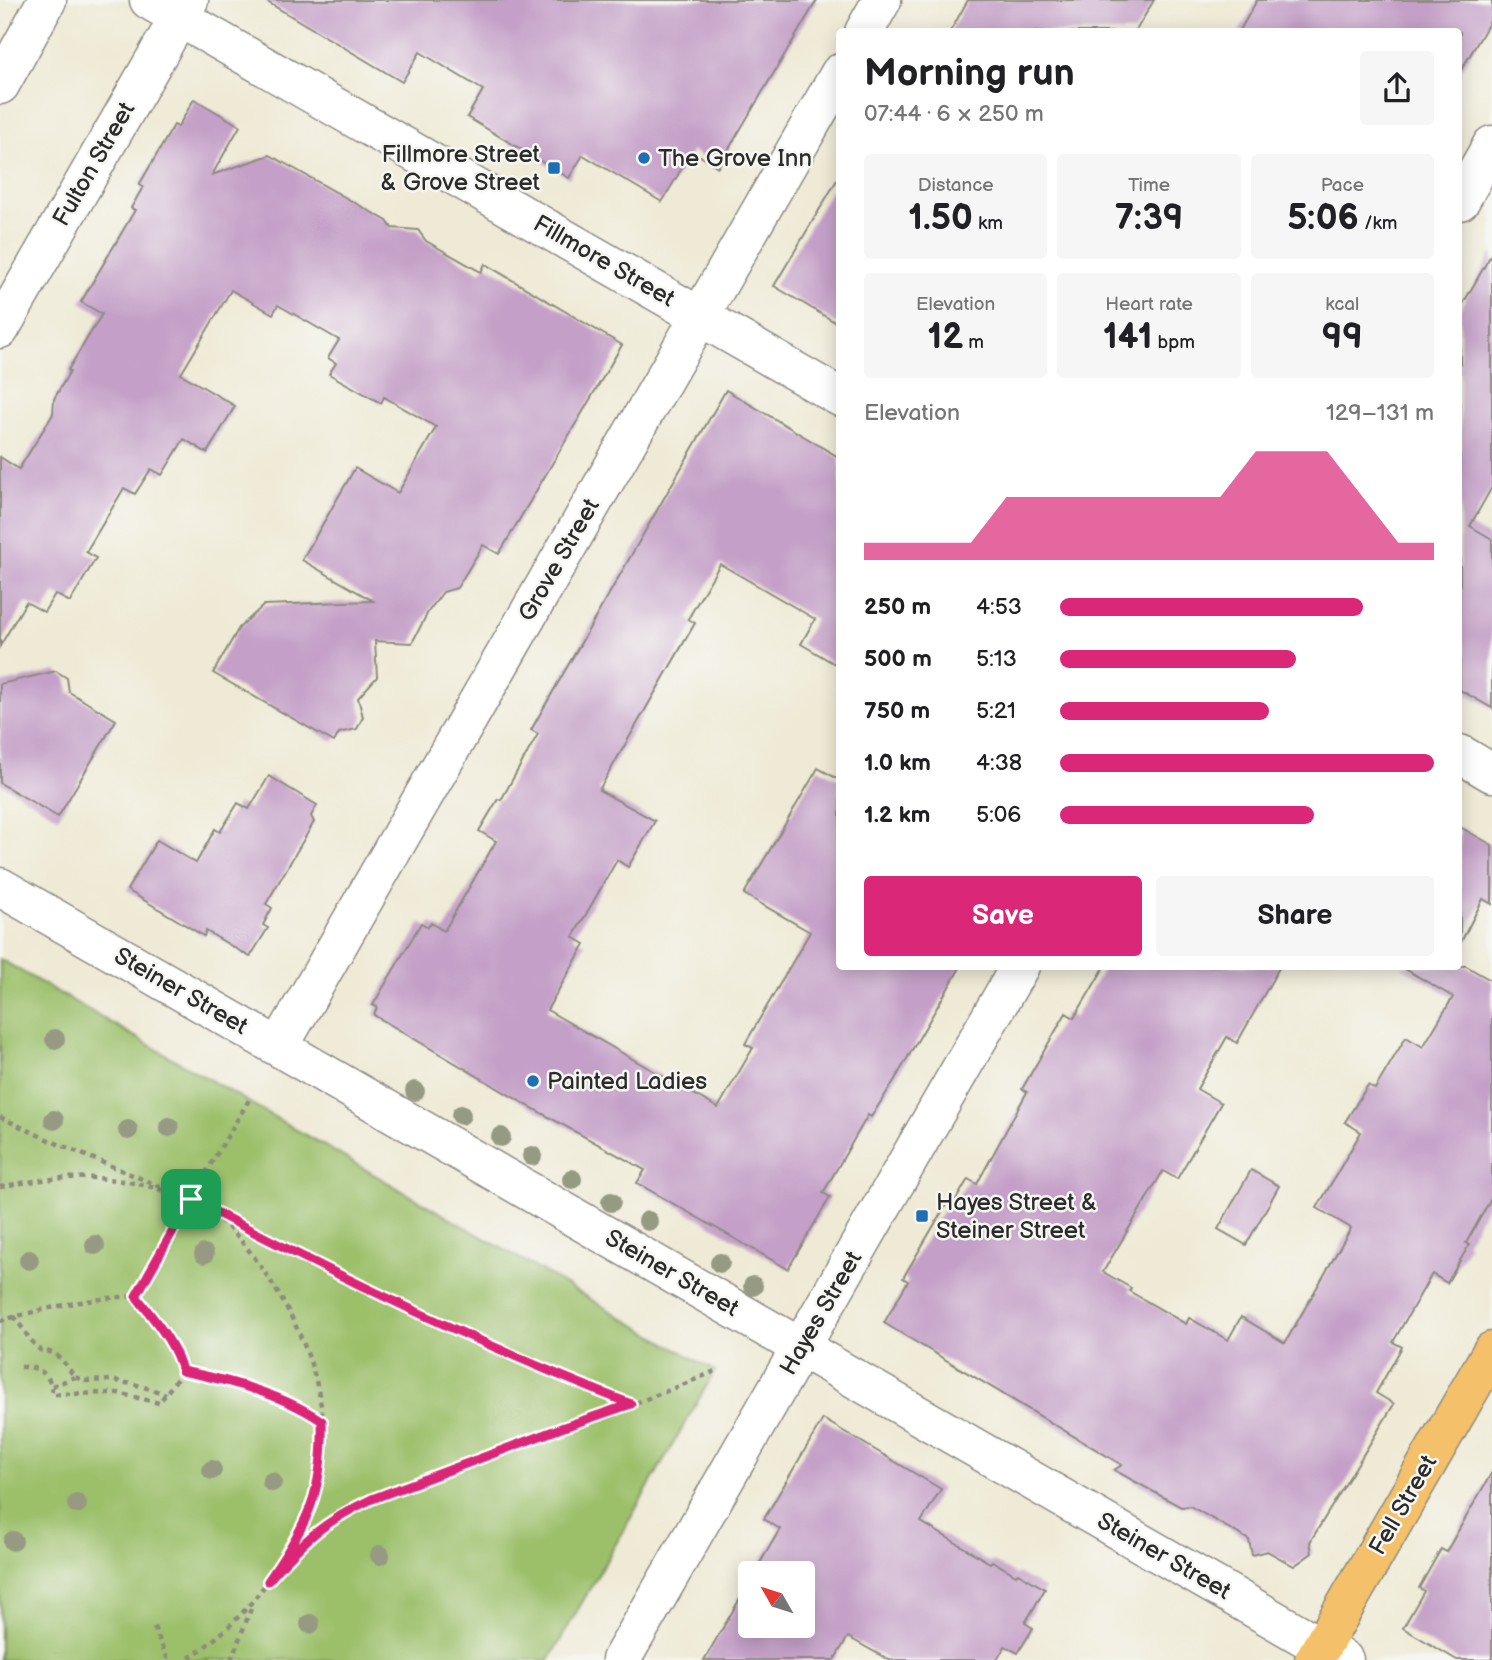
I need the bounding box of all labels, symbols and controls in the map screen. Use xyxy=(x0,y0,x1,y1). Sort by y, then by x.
text: Morning run xyxy=(864,51,1075,96)
button: share xyxy=(1360,51,1434,125)
street label: Fulton Street xyxy=(47,96,141,231)
text: 07:44 · 6 × 250 m xyxy=(864,100,1044,128)
place label: Fillmore Street & Grove Street xyxy=(381,140,541,197)
place label: The Grove Inn xyxy=(658,144,812,173)
marker: The Grove Inn xyxy=(636,150,652,166)
marker: Fillmore Street & Grove Street xyxy=(546,160,562,176)
text: Distance xyxy=(918,174,994,197)
text: Time xyxy=(1128,174,1170,197)
text: Pace xyxy=(1321,174,1364,197)
text: 1.50 xyxy=(908,197,973,240)
text: 7:39 xyxy=(1115,197,1183,240)
text: 5:06 xyxy=(1287,197,1359,240)
street label: Fillmore Street xyxy=(528,209,680,313)
text: km xyxy=(973,212,1003,235)
text: /km xyxy=(1359,212,1398,235)
text: Elevation xyxy=(916,293,995,316)
text: Heart rate xyxy=(1105,293,1193,316)
text: kcal xyxy=(1325,293,1359,316)
text: 12 xyxy=(927,316,963,359)
text: 141 xyxy=(1103,316,1152,359)
text: 99 xyxy=(1322,316,1363,359)
text: m xyxy=(963,331,984,354)
text: bpm xyxy=(1152,331,1195,354)
text: Elevation xyxy=(864,399,960,427)
text: 129–131 m xyxy=(1326,399,1434,427)
street label: Grove Street xyxy=(512,493,606,627)
text: 250 m xyxy=(864,593,931,621)
text: 4:53 xyxy=(976,593,1022,621)
text: 500 m xyxy=(864,645,932,673)
text: 5:13 xyxy=(976,645,1017,673)
text: 750 m xyxy=(864,697,930,725)
text: 5:21 xyxy=(976,697,1016,725)
text: 1.0 km xyxy=(864,749,931,777)
text: 4:38 xyxy=(976,749,1022,777)
text: 1.2 km xyxy=(864,801,930,829)
text: 5:06 xyxy=(976,801,1021,829)
button: Save xyxy=(864,876,1142,956)
button: Share xyxy=(1156,876,1434,956)
street label: Steiner Street xyxy=(109,941,253,1041)
place label: Painted Ladies xyxy=(547,1067,707,1096)
marker: Painted Ladies xyxy=(525,1073,541,1089)
pin xyxy=(161,1169,221,1229)
icon: arrive xyxy=(172,1180,210,1218)
place label: Hayes Street & Steiner Street xyxy=(936,1188,1097,1245)
marker: Hayes Street & Steiner Street xyxy=(914,1208,930,1224)
street label: Steiner Street xyxy=(600,1223,744,1323)
street label: Hayes Street xyxy=(774,1245,869,1380)
street label: Fell Street xyxy=(1363,1449,1443,1560)
street label: Steiner Street xyxy=(1092,1506,1236,1606)
north arrow xyxy=(738,1561,816,1638)
map controls xyxy=(738,1561,815,1638)

